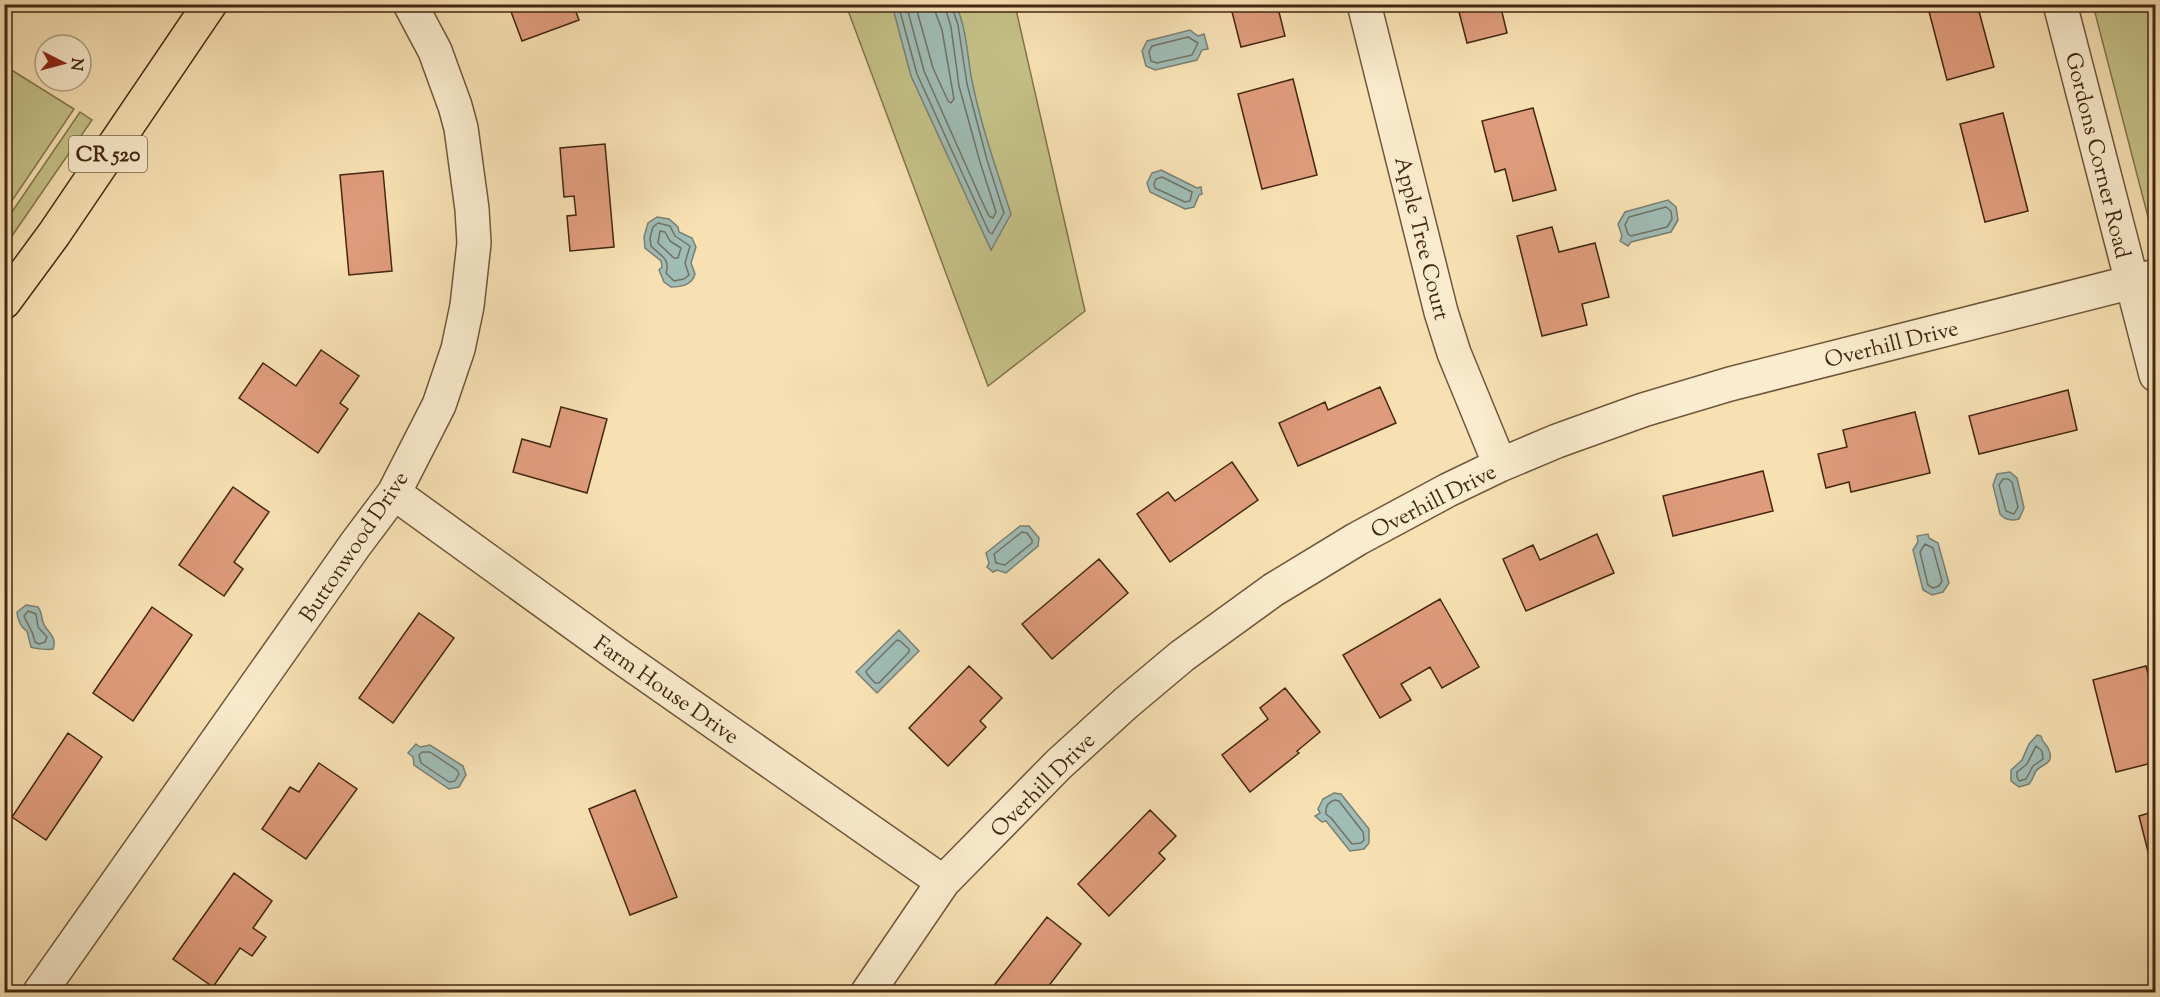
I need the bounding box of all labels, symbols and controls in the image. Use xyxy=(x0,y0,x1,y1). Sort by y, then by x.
north arrow xyxy=(33,33,93,93)
street label: Gordons Corner Road xyxy=(2055,49,2137,262)
text: N xyxy=(63,57,88,72)
road number: CR 520 xyxy=(69,136,147,172)
street label: Apple Tree Court xyxy=(1384,154,1456,324)
street label: Overhill Drive xyxy=(1821,314,1962,378)
street label: Overhill Drive xyxy=(1366,457,1503,548)
street label: Buttonwood Drive xyxy=(293,466,418,630)
street label: Farm House Drive xyxy=(586,629,745,754)
street label: Overhill Drive xyxy=(984,726,1104,846)

